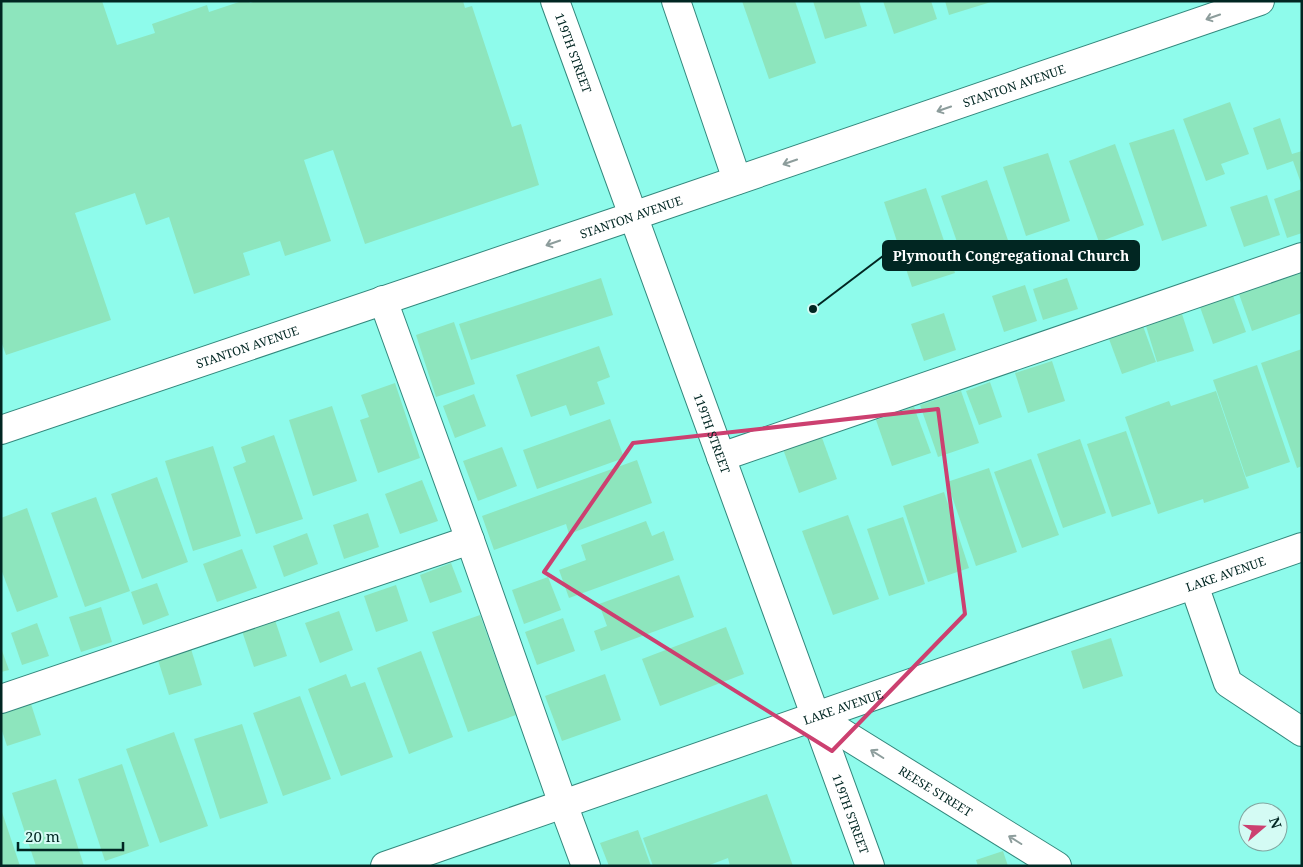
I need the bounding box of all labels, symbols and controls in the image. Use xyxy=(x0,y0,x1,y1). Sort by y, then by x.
street label: 119TH STREET xyxy=(551,10,596,96)
one-way arrow xyxy=(1206,13,1222,22)
street label: STANTON AVENUE xyxy=(961,60,1067,111)
one-way arrow xyxy=(936,105,952,114)
one-way arrow xyxy=(783,158,798,167)
street label: STANTON AVENUE xyxy=(577,191,684,242)
one-way arrow xyxy=(546,238,562,248)
callout: Plymouth Congregational Church xyxy=(883,241,1139,270)
text: Plymouth Congregational Church xyxy=(893,246,1129,265)
street label: STANTON AVENUE xyxy=(194,321,301,372)
street label: 119TH STREET xyxy=(690,391,735,476)
street label: LAKE AVENUE xyxy=(1183,552,1268,595)
street label: LAKE AVENUE xyxy=(801,685,885,728)
one-way arrow xyxy=(871,749,885,759)
street label: REESE STREET xyxy=(896,762,976,820)
street label: 119TH STREET xyxy=(829,771,874,857)
north arrow xyxy=(1238,802,1288,852)
text: N xyxy=(1265,814,1287,831)
scale bar xyxy=(18,820,122,852)
text: 20 m xyxy=(25,826,60,846)
one-way arrow xyxy=(1009,835,1023,845)

